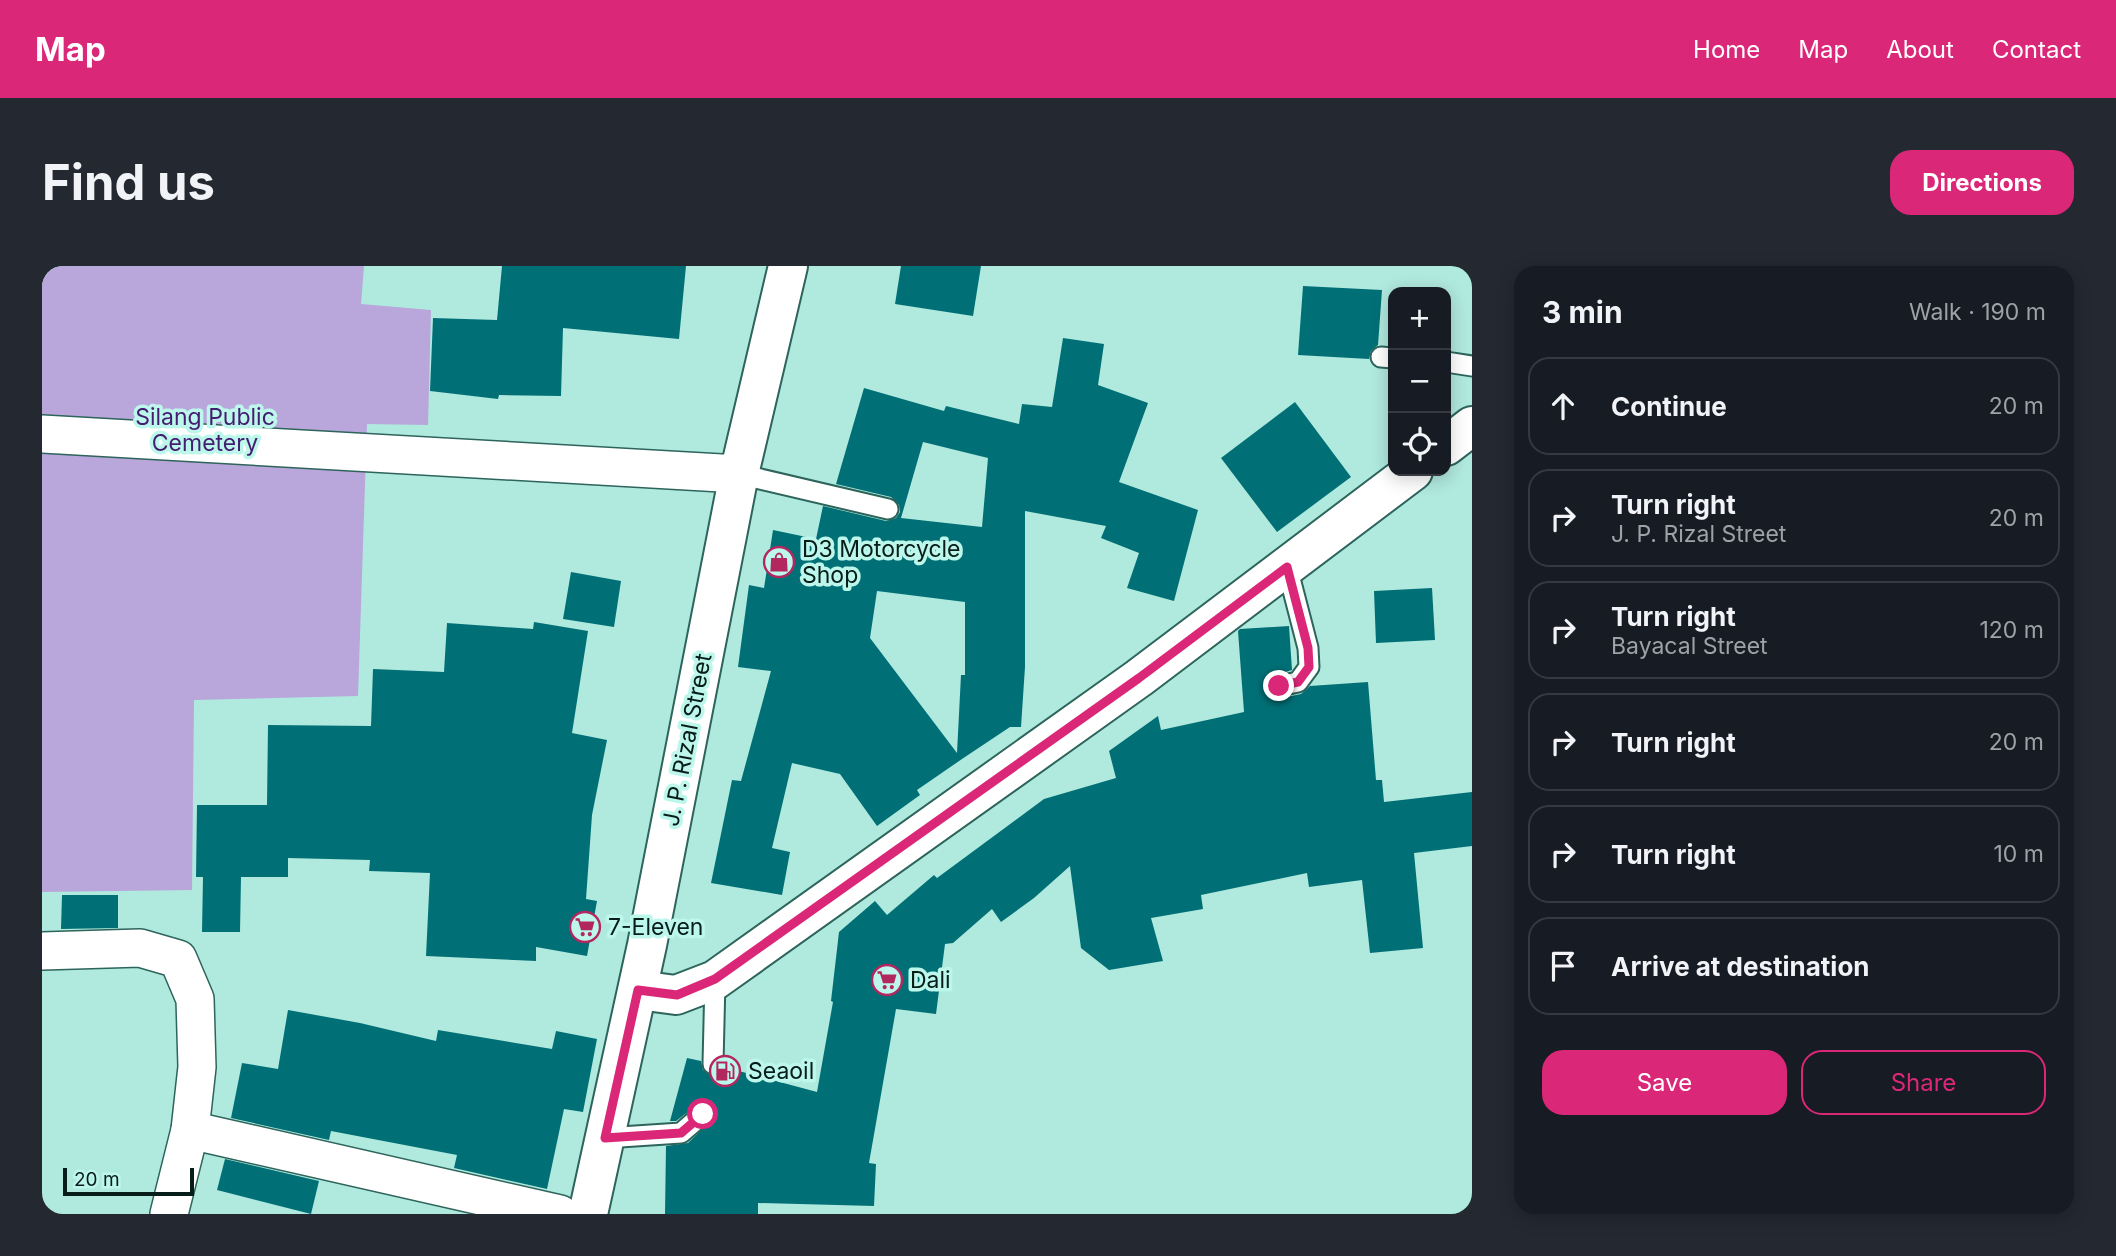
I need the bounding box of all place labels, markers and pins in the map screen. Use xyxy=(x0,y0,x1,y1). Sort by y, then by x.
place label: D3 Motorcycle Shop xyxy=(802,535,961,589)
shop icon: D3 Motorcycle Shop xyxy=(762,545,796,579)
supermarket icon: 7-Eleven xyxy=(568,910,602,944)
place label: 7-Eleven xyxy=(608,913,703,941)
supermarket icon: Dali xyxy=(870,963,904,997)
place label: Dali xyxy=(910,966,951,994)
fuel station icon: Seaoil xyxy=(708,1054,742,1088)
place label: Seaoil xyxy=(748,1057,814,1085)

